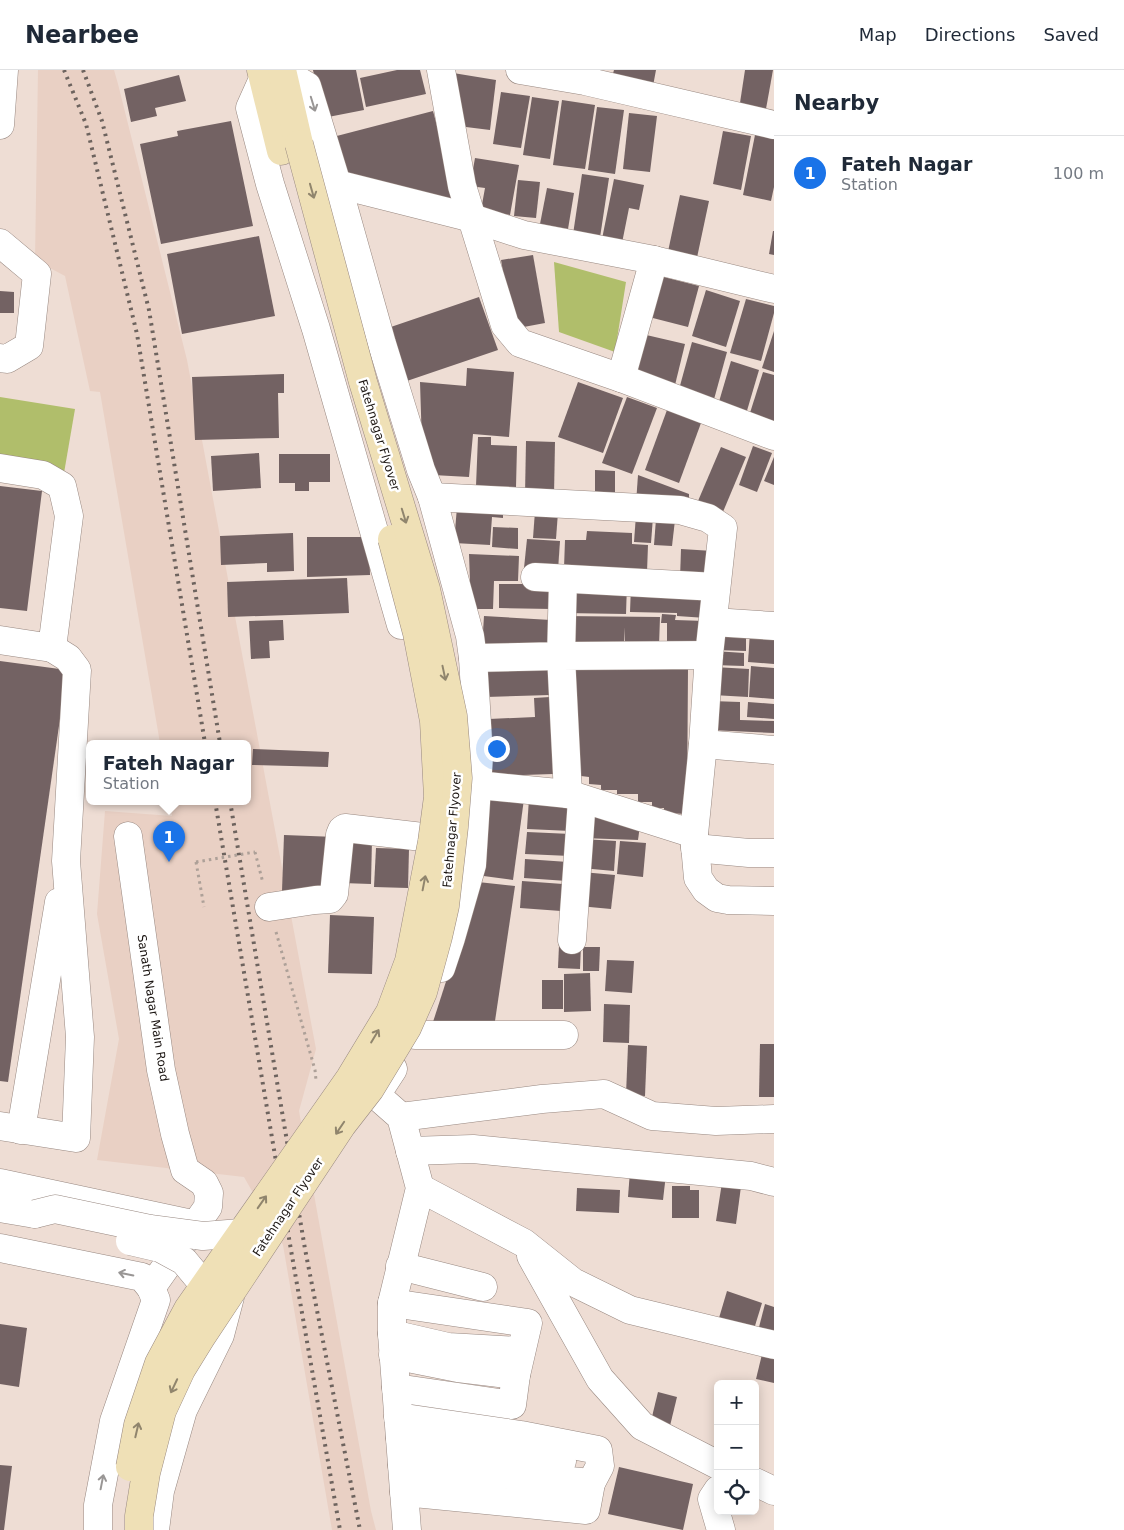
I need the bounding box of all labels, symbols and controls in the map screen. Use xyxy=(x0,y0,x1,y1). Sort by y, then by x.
text: Nearbee xyxy=(25,21,139,49)
text: Map xyxy=(859,24,897,45)
text: Directions xyxy=(925,24,1015,45)
text: Saved xyxy=(1043,24,1099,45)
text: Nearby xyxy=(794,91,879,115)
one-way arrow xyxy=(308,96,318,112)
text: Fateh Nagar xyxy=(841,153,972,175)
text: 1 xyxy=(804,164,816,183)
text: 100 m xyxy=(1053,164,1104,183)
text: Station xyxy=(841,175,898,194)
one-way arrow xyxy=(307,183,317,199)
street label: Fatehnagar Flyover xyxy=(355,378,403,492)
one-way arrow xyxy=(400,507,409,523)
one-way arrow xyxy=(440,665,449,681)
your location xyxy=(484,736,510,762)
popup xyxy=(86,740,251,805)
text: Fateh Nagar xyxy=(103,752,234,774)
street label: Fatehnagar Flyover xyxy=(440,772,464,888)
text: Station xyxy=(103,774,160,793)
pin: 1 xyxy=(153,821,185,862)
one-way arrow xyxy=(420,875,430,891)
street label: Sanath Nagar Main Road xyxy=(134,933,172,1083)
one-way arrow xyxy=(371,1030,381,1044)
one-way arrow xyxy=(335,1121,345,1135)
street label: Fatehnagar Flyover xyxy=(250,1155,326,1259)
one-way arrow xyxy=(257,1195,267,1209)
one-way arrow xyxy=(119,1269,135,1278)
one-way arrow xyxy=(169,1378,178,1393)
map controls xyxy=(714,1380,759,1515)
button: + xyxy=(714,1380,759,1425)
one-way arrow xyxy=(133,1422,142,1438)
button: − xyxy=(714,1425,759,1470)
button: locate xyxy=(714,1470,759,1515)
one-way arrow xyxy=(98,1474,108,1490)

